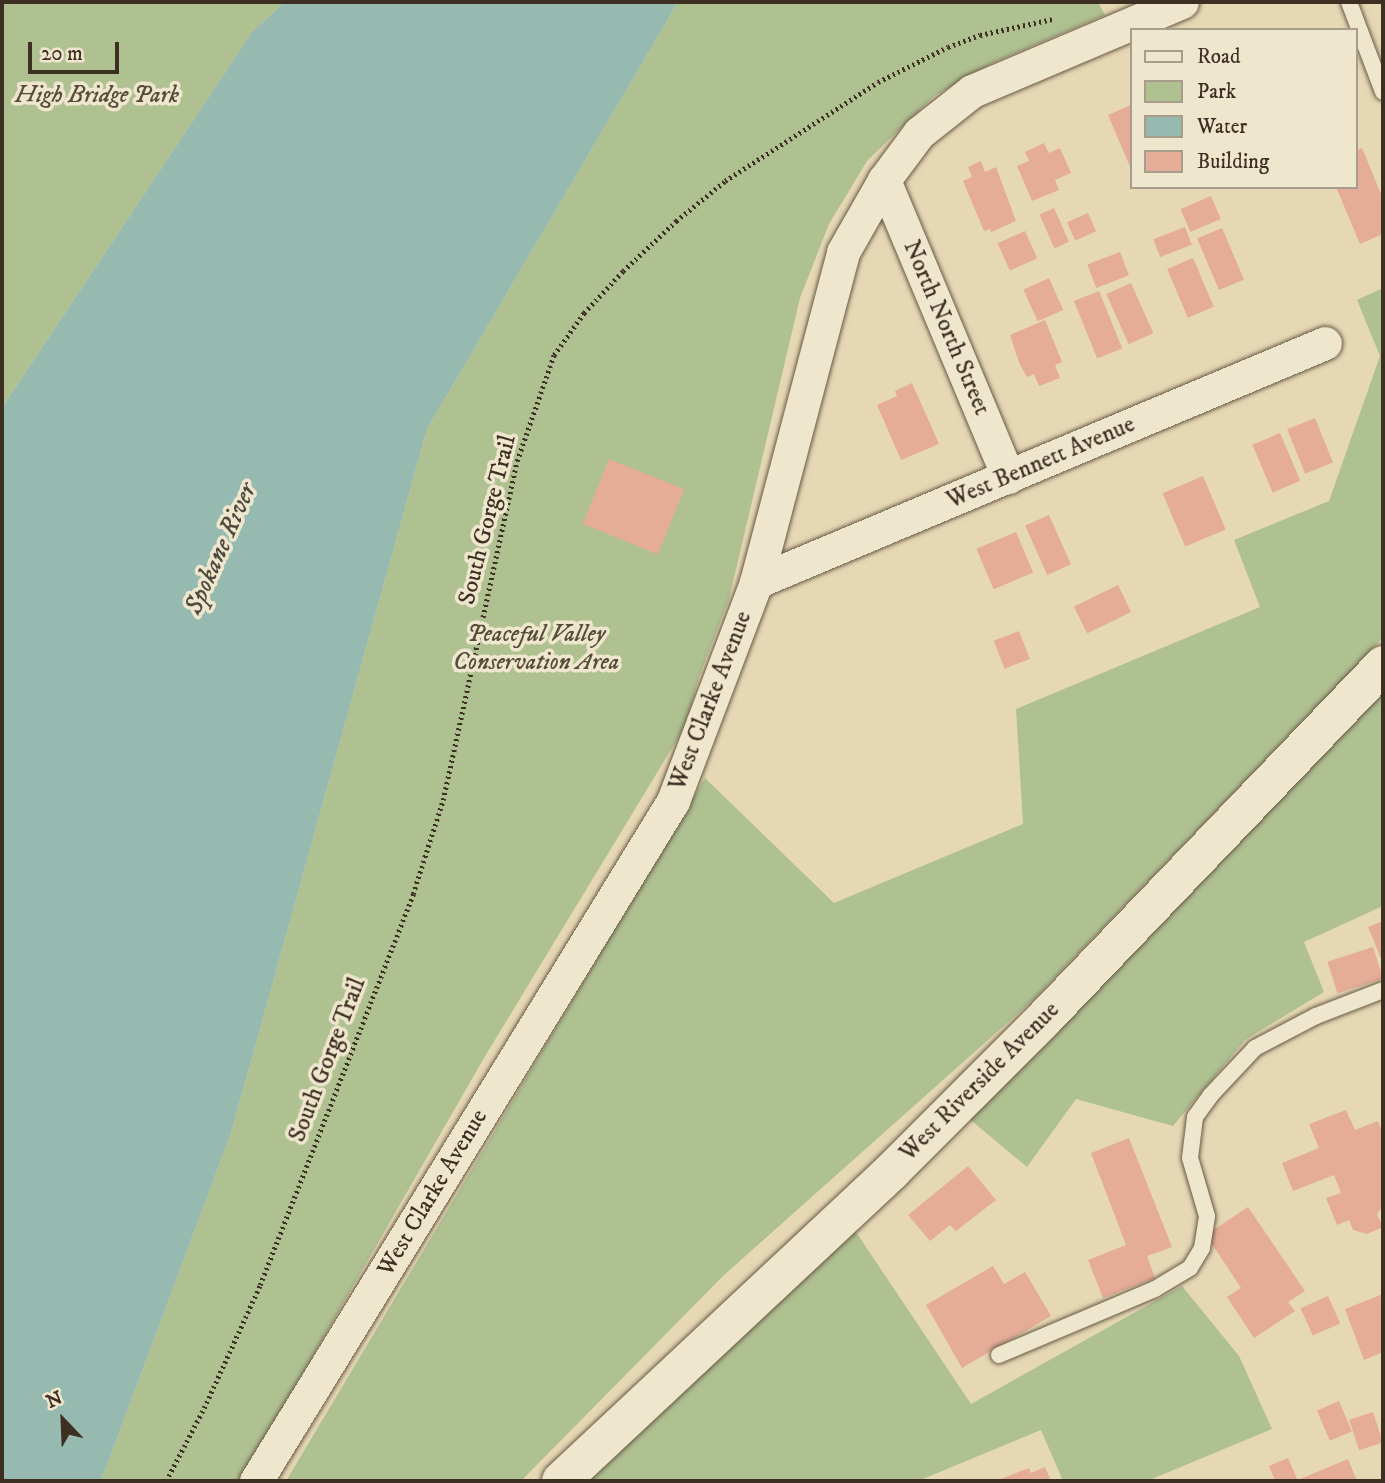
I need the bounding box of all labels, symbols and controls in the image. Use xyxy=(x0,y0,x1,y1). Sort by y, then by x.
scale bar xyxy=(32,28,122,72)
legend xyxy=(1130,28,1357,189)
text: 20 m xyxy=(41,41,83,67)
text: Road xyxy=(1197,44,1241,70)
text: Park xyxy=(1197,79,1236,105)
park label: High Bridge Park xyxy=(15,82,179,110)
text: Water xyxy=(1197,114,1247,140)
text: Building xyxy=(1197,149,1269,175)
street label: North North Street xyxy=(896,236,996,420)
street label: West Bennett Avenue xyxy=(943,410,1139,516)
street label: South Gorge Trail xyxy=(453,432,523,608)
water label: Spokane River xyxy=(178,479,264,619)
street label: West Clarke Avenue xyxy=(664,607,758,795)
park label: Peaceful Valley Conservation Area xyxy=(453,621,619,677)
street label: South Gorge Trail xyxy=(283,974,373,1146)
street label: West Riverside Avenue xyxy=(894,996,1066,1168)
street label: West Clarke Avenue xyxy=(372,1104,494,1282)
north arrow xyxy=(28,1385,98,1455)
text: N xyxy=(43,1387,66,1414)

